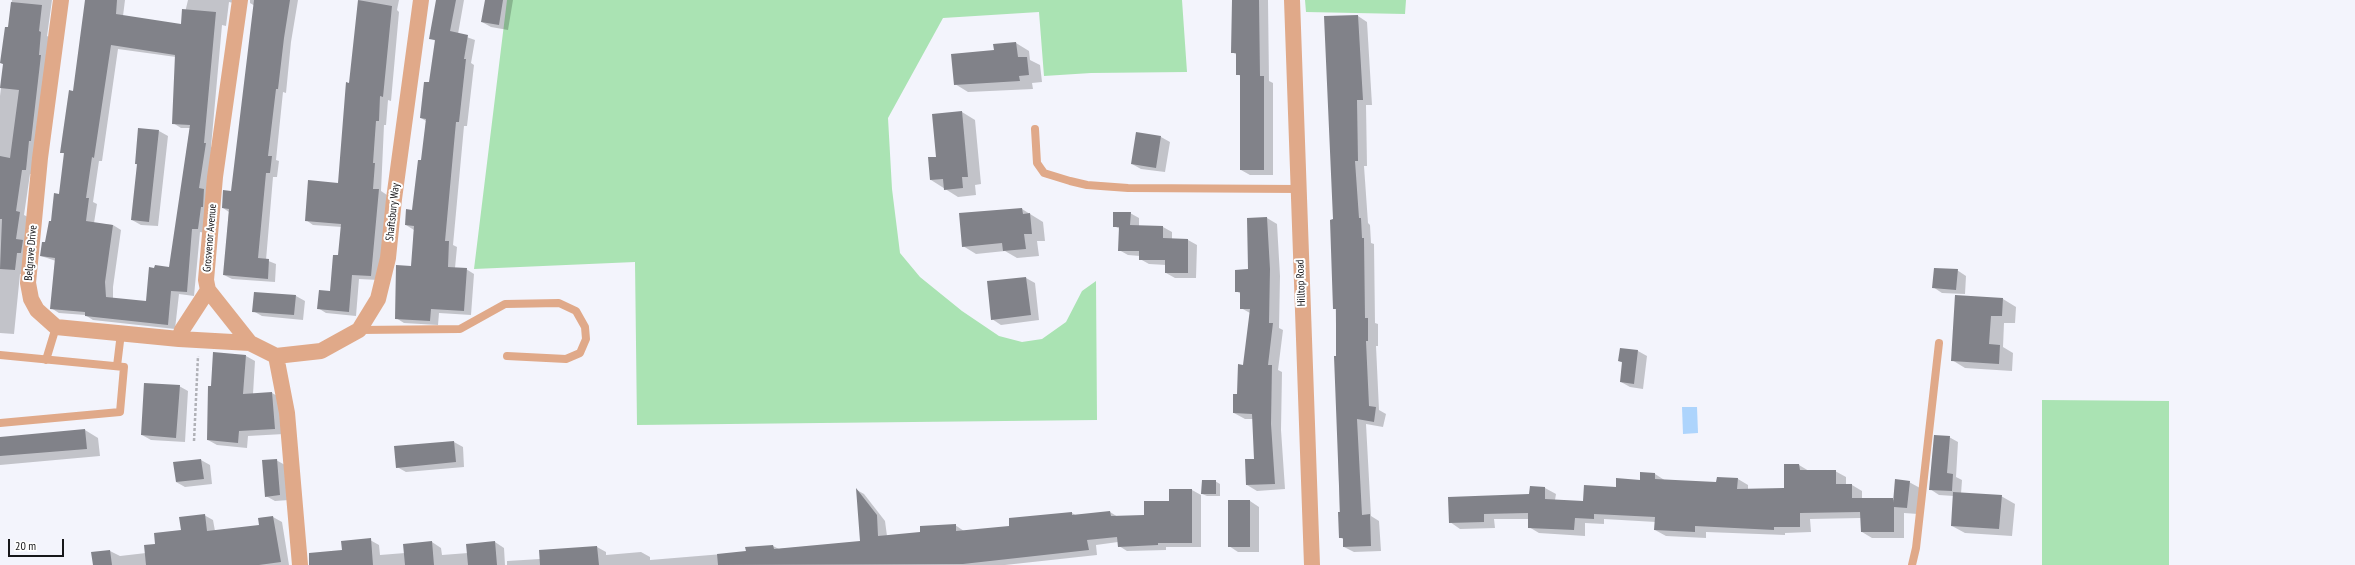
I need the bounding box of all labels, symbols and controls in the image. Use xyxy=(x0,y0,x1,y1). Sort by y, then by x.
street label: Shaftsbury Way xyxy=(383,182,403,242)
street label: Grosvenor Avenue xyxy=(200,203,220,273)
street label: Belgrave Drive xyxy=(22,225,40,281)
street label: Hilltop Road xyxy=(1294,259,1308,307)
scale bar xyxy=(10,531,66,557)
text: 20 m xyxy=(15,538,36,553)

